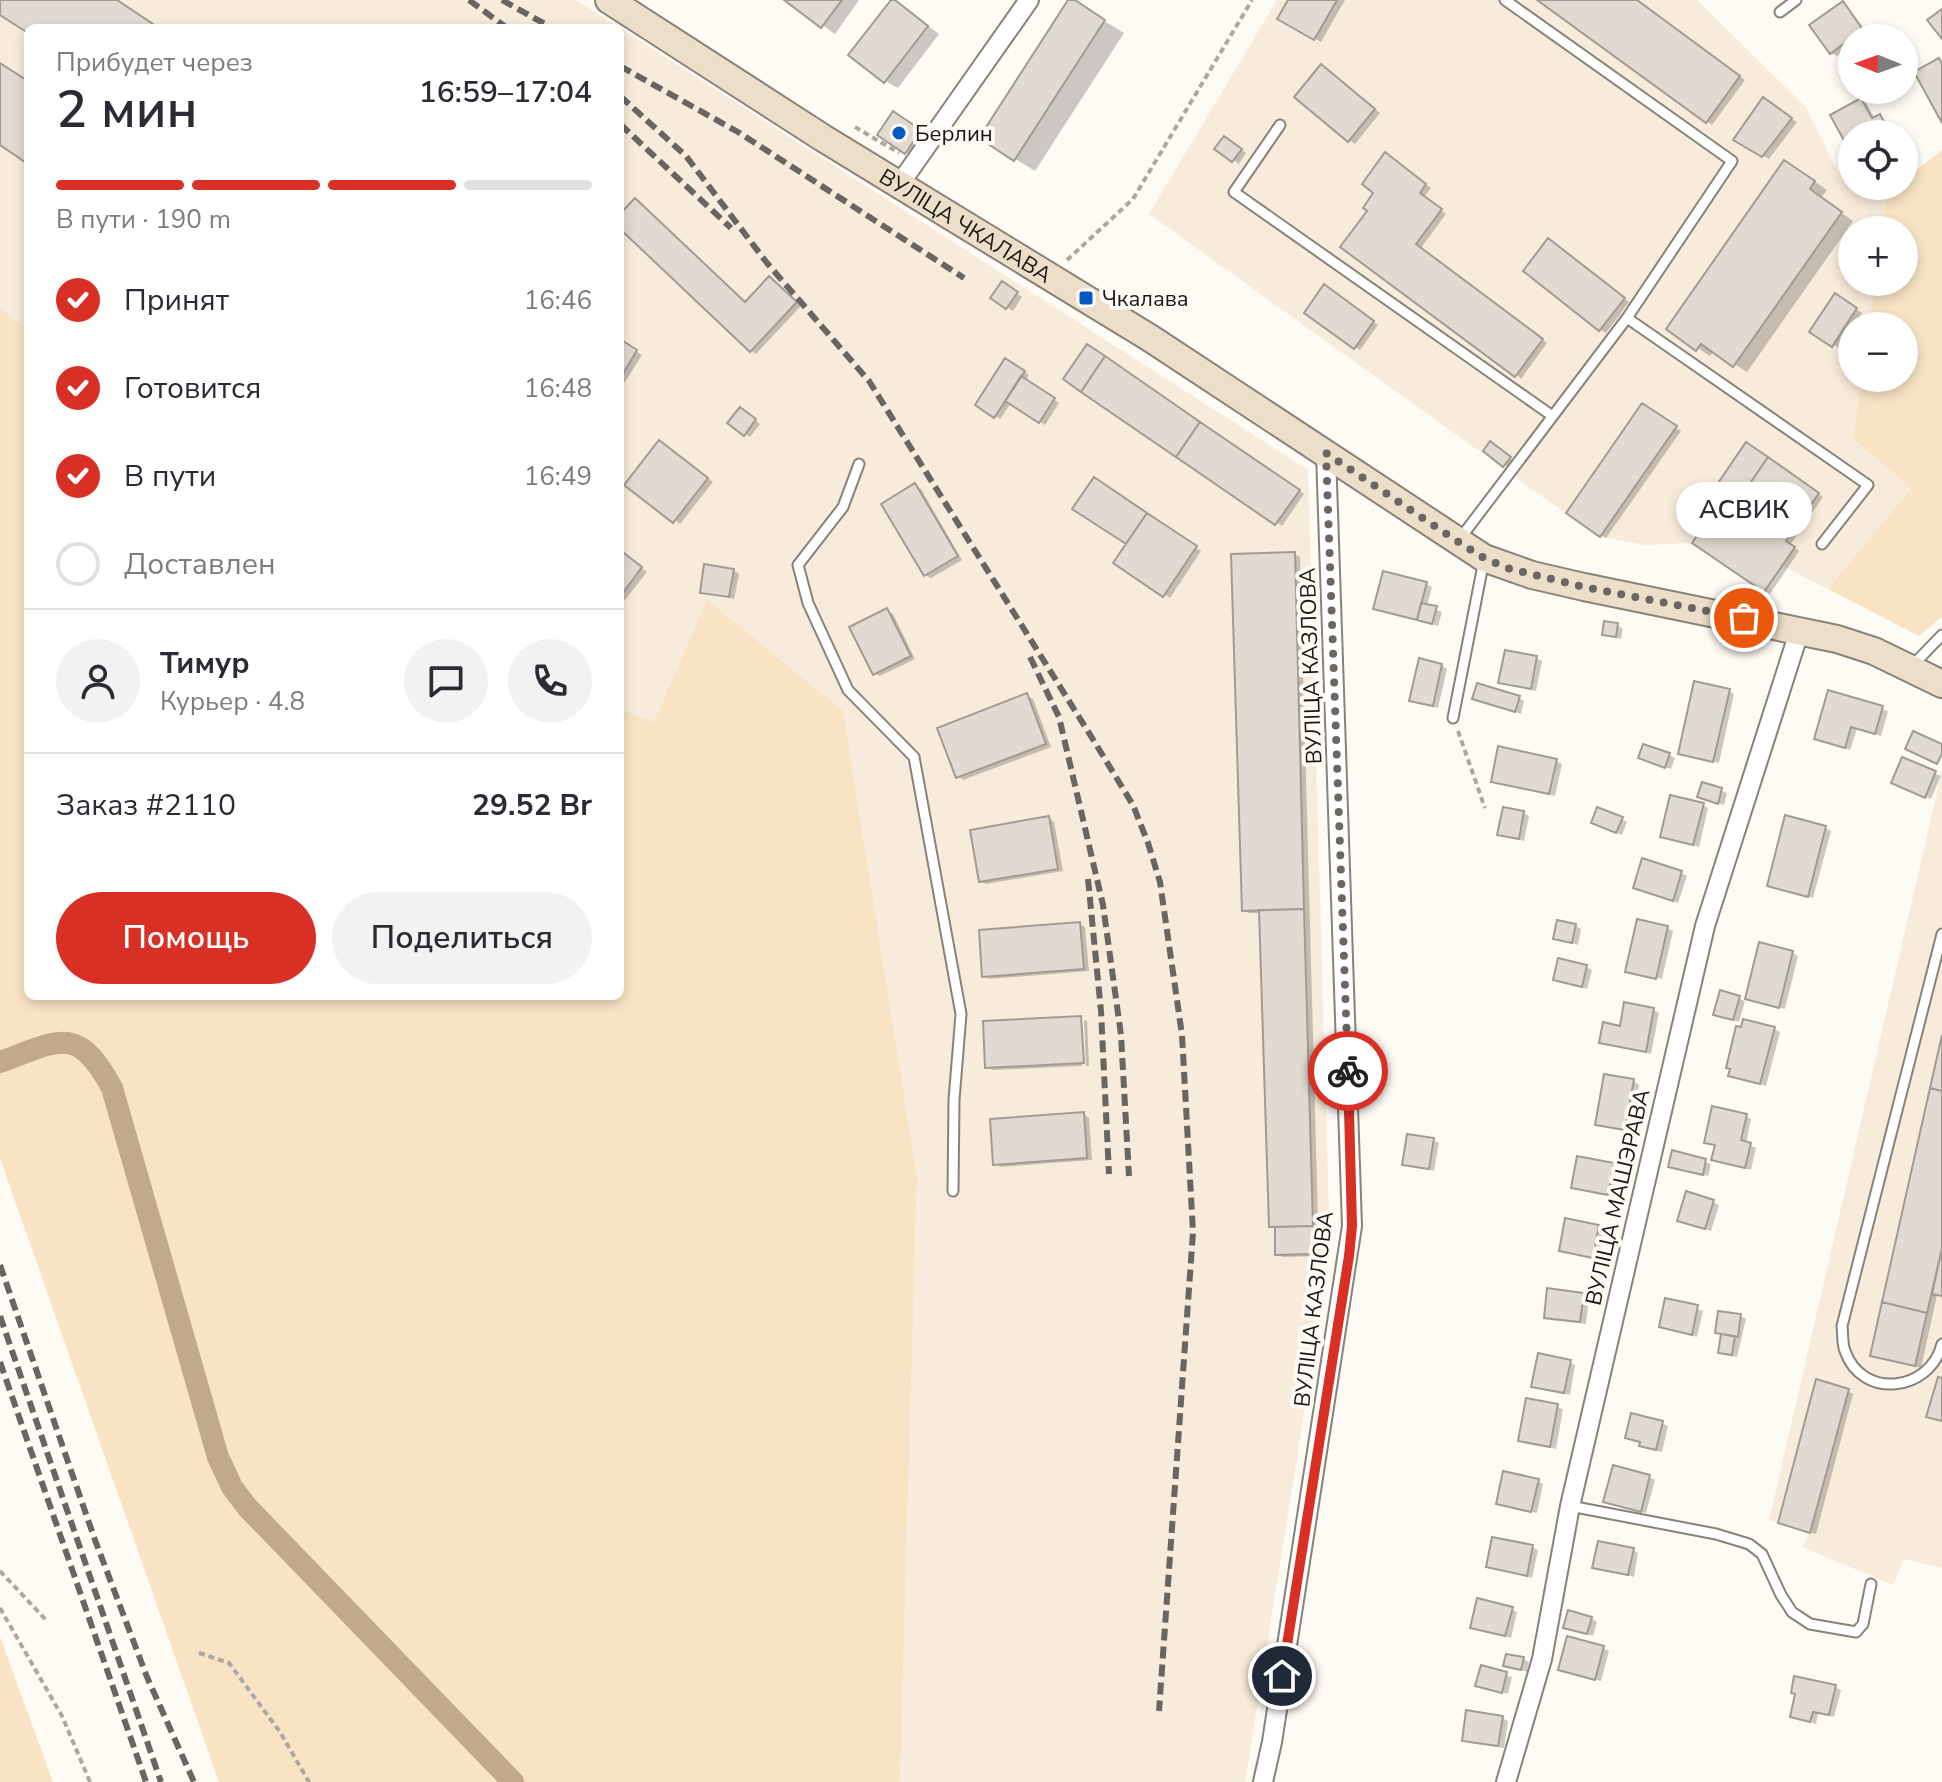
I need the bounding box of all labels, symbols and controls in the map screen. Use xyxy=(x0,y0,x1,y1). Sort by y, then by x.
north arrow xyxy=(1838,24,1918,104)
map controls xyxy=(1838,24,1918,392)
text: Прибудет через xyxy=(56,45,253,80)
text: 16:59–17:04 xyxy=(419,72,592,113)
text: 2 мин xyxy=(56,74,198,145)
place label: Берлин xyxy=(915,119,993,149)
button: locate xyxy=(1838,120,1918,200)
marker: Берлин xyxy=(890,124,908,142)
street label: ВУЛІЦА ЧКАЛАВА xyxy=(873,162,1057,290)
text: В пути · 190 m xyxy=(56,202,231,237)
button: + xyxy=(1838,216,1918,296)
icon: check xyxy=(56,278,100,322)
text: Принят xyxy=(124,280,229,321)
text: 16:46 xyxy=(524,283,592,318)
place label: Чкалава xyxy=(1102,284,1189,314)
marker: Чкалава xyxy=(1077,289,1095,307)
button: − xyxy=(1838,312,1918,392)
icon: check xyxy=(56,366,100,410)
text: Готовится xyxy=(124,368,261,409)
text: 16:48 xyxy=(524,371,592,406)
icon: check xyxy=(56,454,100,498)
text: В пути xyxy=(124,456,216,497)
text: 16:49 xyxy=(524,459,592,494)
callout: АСВИК xyxy=(1676,482,1812,538)
text: АСВИК xyxy=(1699,492,1789,527)
text: Доставлен xyxy=(124,544,276,585)
street label: ВУЛІЦА КАЗЛОВА xyxy=(1293,567,1329,765)
pin xyxy=(1710,584,1778,652)
icon: bag xyxy=(1722,596,1766,640)
button: person xyxy=(56,639,140,723)
button: chat xyxy=(404,639,488,723)
button: phone xyxy=(508,639,592,723)
text: Тимур xyxy=(160,643,250,684)
text: Курьер · 4.8 xyxy=(160,684,305,719)
text: Заказ #2110 xyxy=(56,785,236,826)
text: 29.52 Br xyxy=(472,785,592,826)
button: Помощь xyxy=(56,892,316,984)
button: Поделиться xyxy=(332,892,592,984)
courier xyxy=(1308,1031,1388,1111)
icon: bike xyxy=(1326,1049,1370,1093)
street label: ВУЛІЦА МАШЭРАВА xyxy=(1578,1086,1657,1308)
street label: ВУЛІЦА КАЗЛОВА xyxy=(1287,1210,1341,1409)
pin xyxy=(1248,1642,1316,1710)
icon: home xyxy=(1260,1654,1304,1698)

